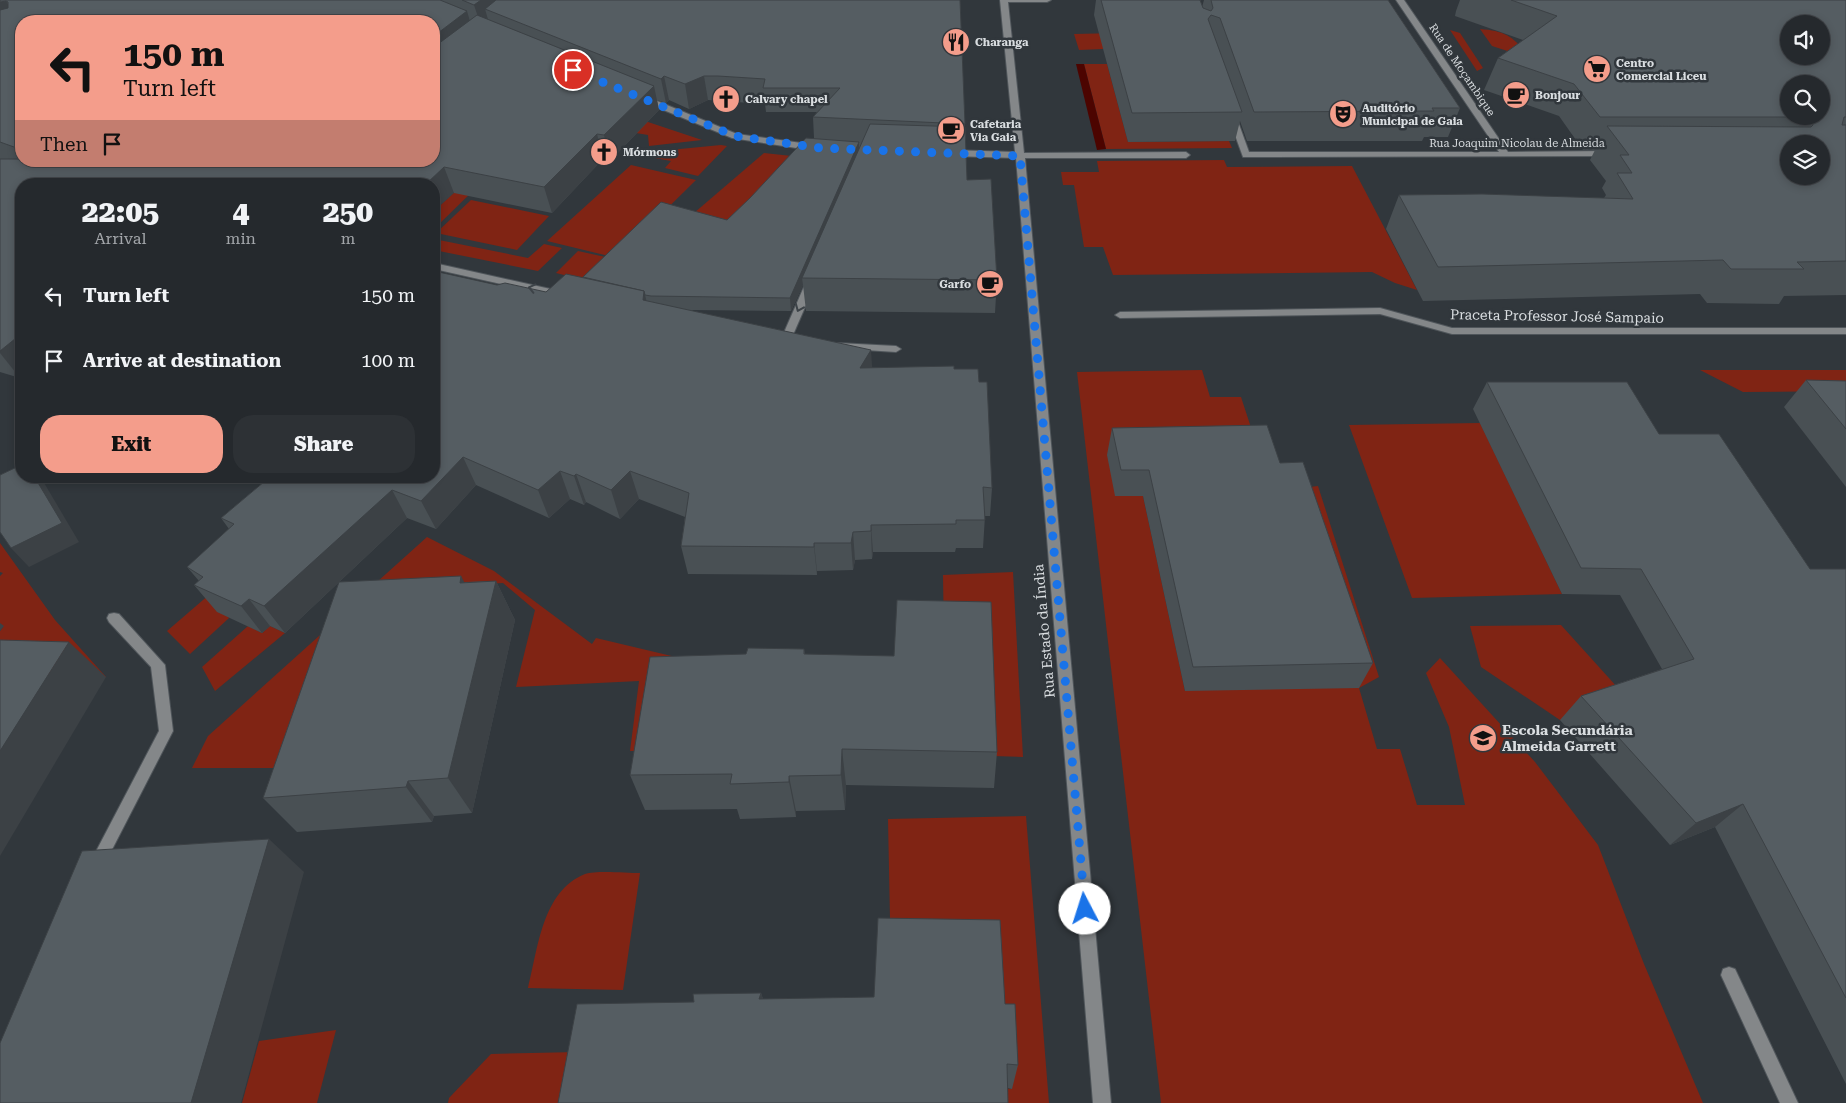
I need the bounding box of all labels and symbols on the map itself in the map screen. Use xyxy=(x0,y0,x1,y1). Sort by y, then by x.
street label: Rua de Moçambique xyxy=(1426,21,1498,119)
restaurant icon: Charanga xyxy=(941,27,971,57)
place label: Charanga xyxy=(975,36,1029,49)
pin xyxy=(552,49,594,91)
supermarket icon: Centro Comercial Liceu xyxy=(1582,54,1612,84)
place label: Centro Comercial Liceu xyxy=(1616,57,1707,83)
cafe icon: Bonjour xyxy=(1501,80,1531,110)
church icon: Calvary chapel xyxy=(711,84,741,114)
place label: Bonjour xyxy=(1535,89,1580,102)
place label: Calvary chapel xyxy=(745,93,828,106)
theatre icon: Auditório Municipal de Gaia xyxy=(1328,99,1358,129)
place label: Auditório Municipal de Gaia xyxy=(1362,102,1463,128)
cafe icon: Cafetaria Via Gaia xyxy=(936,115,966,145)
place label: Cafetaria Via Gaia xyxy=(970,118,1022,144)
church icon: Mórmons xyxy=(589,137,619,167)
street label: Rua Joaquim Nicolau de Almeida xyxy=(1429,137,1605,150)
place label: Mórmons xyxy=(623,146,677,159)
cafe icon: Garfo xyxy=(975,269,1005,299)
place label: Garfo xyxy=(939,278,971,291)
one-way arrow xyxy=(527,283,536,293)
one-way arrow xyxy=(795,304,805,312)
street label: Praceta Professor José Sampaio xyxy=(1450,306,1664,326)
street label: Rua Estado da Índia xyxy=(1030,563,1058,699)
place label: Escola Secundária Almeida Garrett xyxy=(1502,722,1633,754)
school or university icon: Escola Secundária Almeida Garrett xyxy=(1468,723,1498,753)
position arrow xyxy=(1058,882,1110,934)

